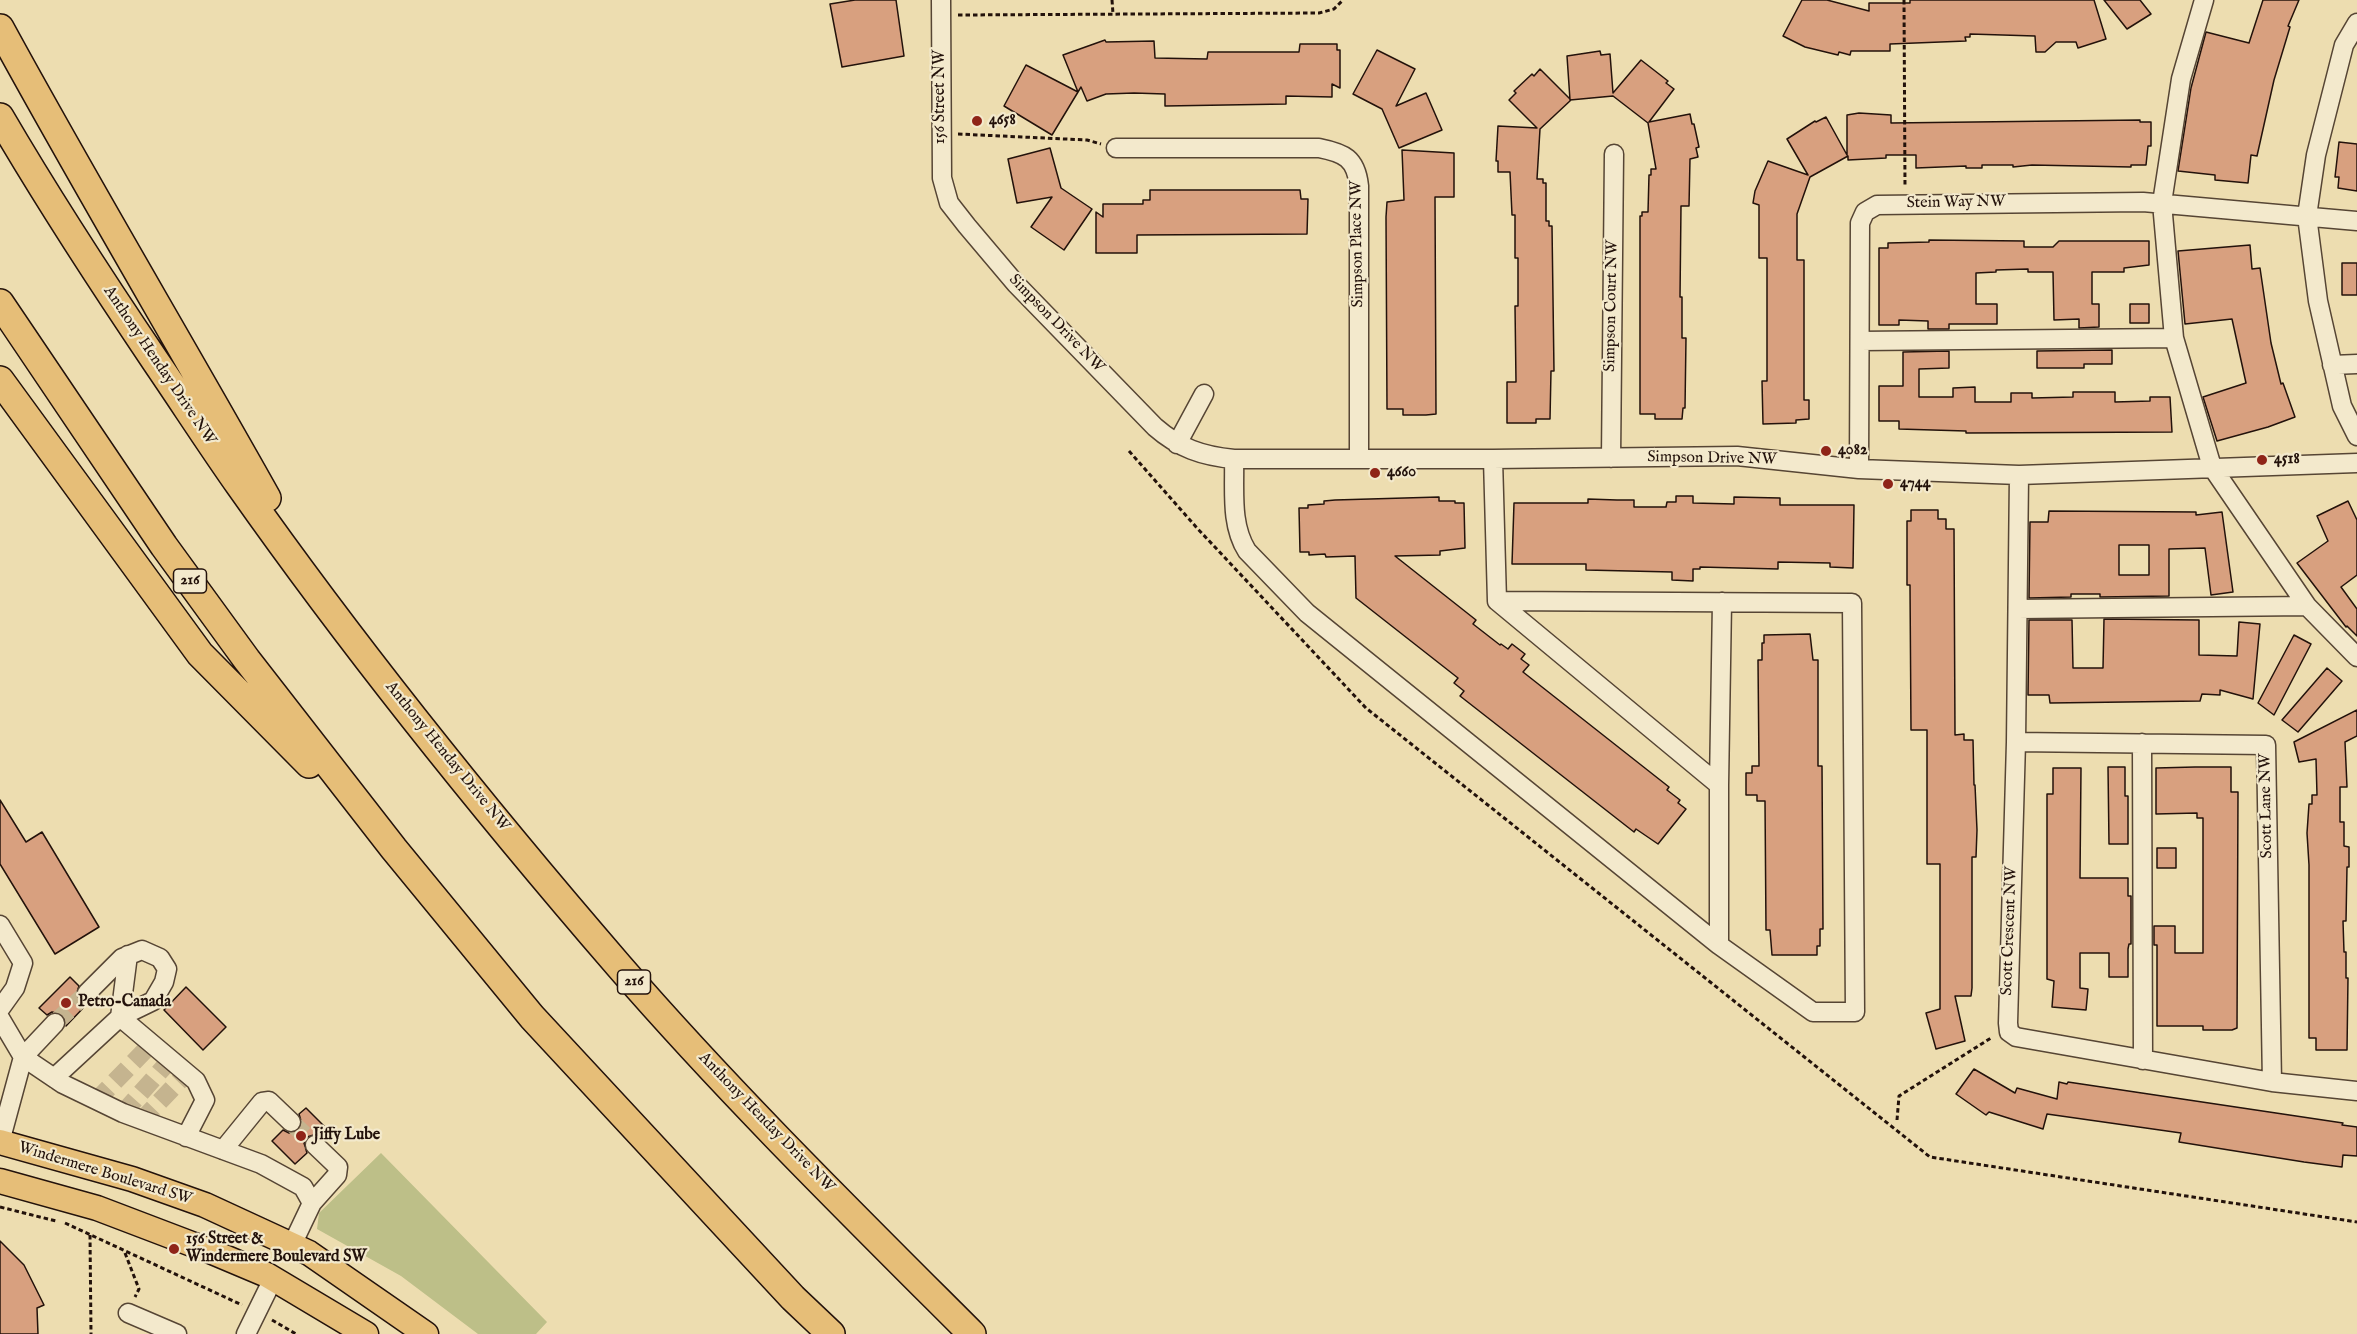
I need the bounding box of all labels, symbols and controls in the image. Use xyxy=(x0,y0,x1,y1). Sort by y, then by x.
street label: 156 Street NW xyxy=(931,50,951,144)
place label: 4658 xyxy=(989,111,1016,131)
marker: 4658 xyxy=(970,114,984,128)
street label: Simpson Place NW xyxy=(1347,180,1369,308)
street label: Stein Way NW xyxy=(1906,193,2006,213)
street label: Simpson Court NW xyxy=(1601,240,1623,372)
street label: Simpson Drive NW xyxy=(1004,271,1108,377)
street label: Anthony Henday Drive NW xyxy=(99,283,219,449)
place label: 4082 xyxy=(1838,441,1867,461)
marker: 4082 xyxy=(1819,444,1833,458)
street label: Simpson Drive NW xyxy=(1647,448,1777,470)
place label: 4518 xyxy=(2274,450,2300,470)
marker: 4518 xyxy=(2255,453,2269,467)
place label: 4660 xyxy=(1387,463,1416,483)
marker: 4660 xyxy=(1368,466,1382,480)
place label: 4744 xyxy=(1900,474,1930,494)
marker: 4744 xyxy=(1881,477,1895,491)
road number: 216 xyxy=(174,569,207,593)
street label: Anthony Henday Drive NW xyxy=(381,678,513,836)
street label: Scott Lane NW xyxy=(2256,753,2278,859)
street label: Scott Crescent NW xyxy=(1998,866,2022,996)
road number: 216 xyxy=(618,970,650,994)
place label: Petro-Canada xyxy=(78,993,171,1013)
marker: Petro-Canada xyxy=(59,996,73,1010)
street label: Anthony Henday Drive NW xyxy=(694,1049,838,1197)
place label: Jiffy Lube xyxy=(313,1126,380,1146)
marker: Jiffy Lube xyxy=(294,1129,308,1143)
street label: Windermere Boulevard SW xyxy=(16,1138,194,1210)
place label: 156 Street & Windermere Boulevard SW xyxy=(186,1230,367,1268)
marker: 156 Street & Windermere Boulevard SW xyxy=(167,1242,181,1256)

